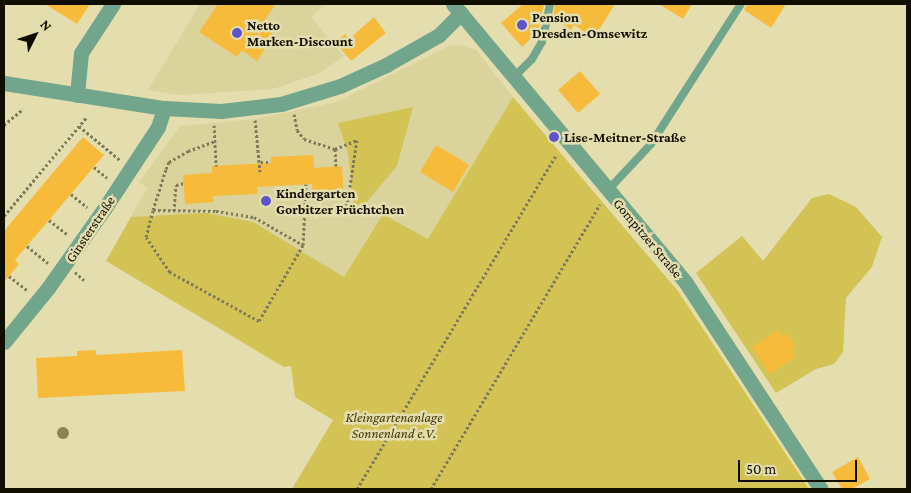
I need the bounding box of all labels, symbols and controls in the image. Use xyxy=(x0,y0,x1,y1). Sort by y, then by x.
place label: Pension Dresden-Omsewitz xyxy=(532,9,647,41)
north arrow xyxy=(10,10,60,60)
text: N xyxy=(37,16,55,34)
place label: Netto Marken-Discount xyxy=(247,17,353,49)
marker: Pension Dresden-Omsewitz xyxy=(516,19,528,31)
marker: Netto Marken-Discount xyxy=(231,27,243,39)
place label: Lise-Meitner-Straße xyxy=(564,129,686,145)
marker: Lise-Meitner-Straße xyxy=(548,131,560,143)
place label: Kindergarten Gorbitzer Früchtchen xyxy=(276,185,404,218)
street label: Ginsterstraße xyxy=(62,193,118,265)
marker: Kindergarten Gorbitzer Früchtchen xyxy=(260,195,272,207)
street label: Gompitzer Straße xyxy=(610,195,686,281)
park label: Kleingartenanlage Sonnenland e.V. xyxy=(346,409,442,442)
scale bar xyxy=(741,450,860,482)
text: 50 m xyxy=(746,461,776,477)

